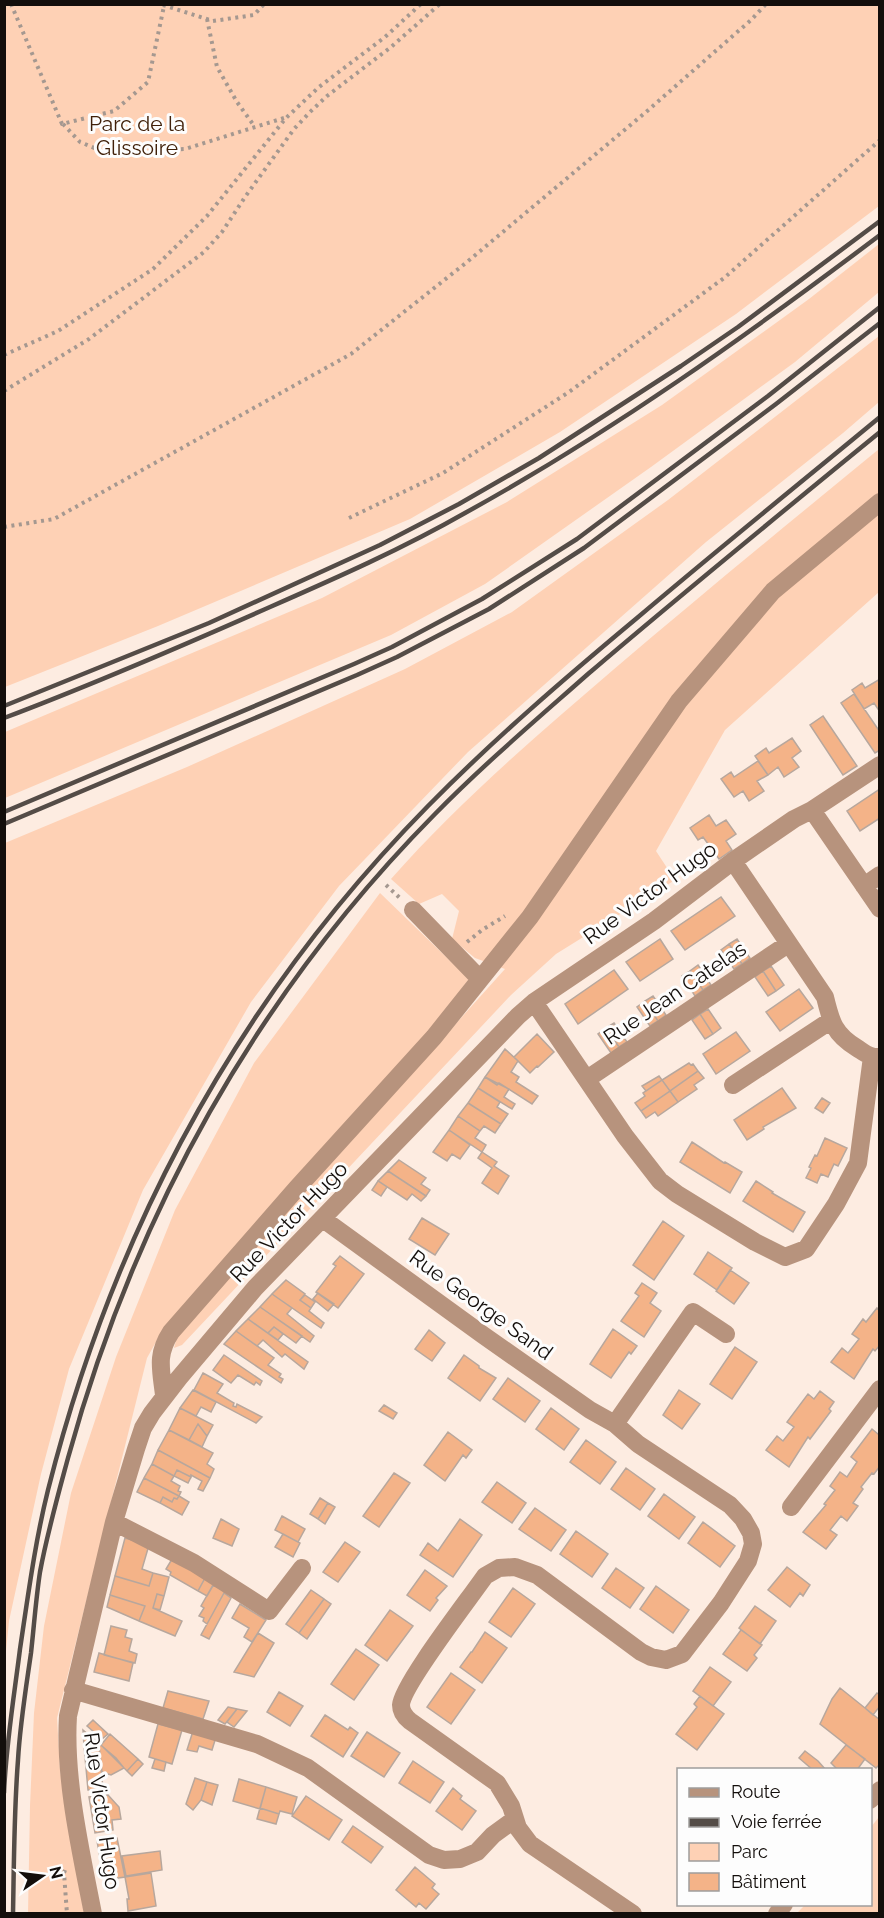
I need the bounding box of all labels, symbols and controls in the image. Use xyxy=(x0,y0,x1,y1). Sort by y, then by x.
park label: Parc de la Glissoire xyxy=(89,111,185,160)
street label: Rue Victor Hugo xyxy=(578,836,721,949)
street label: Rue Jean Catelas xyxy=(599,936,751,1050)
street label: Rue Victor Hugo xyxy=(225,1156,353,1287)
street label: Rue George Sand xyxy=(405,1244,558,1365)
street label: Rue Victor Hugo xyxy=(79,1731,126,1891)
legend xyxy=(677,1768,872,1906)
text: Route xyxy=(731,1781,781,1802)
text: Voie ferrée xyxy=(731,1811,822,1832)
text: Parc xyxy=(731,1841,768,1862)
north arrow xyxy=(12,1846,72,1906)
text: N xyxy=(45,1864,67,1881)
text: Bâtiment xyxy=(731,1871,806,1892)

